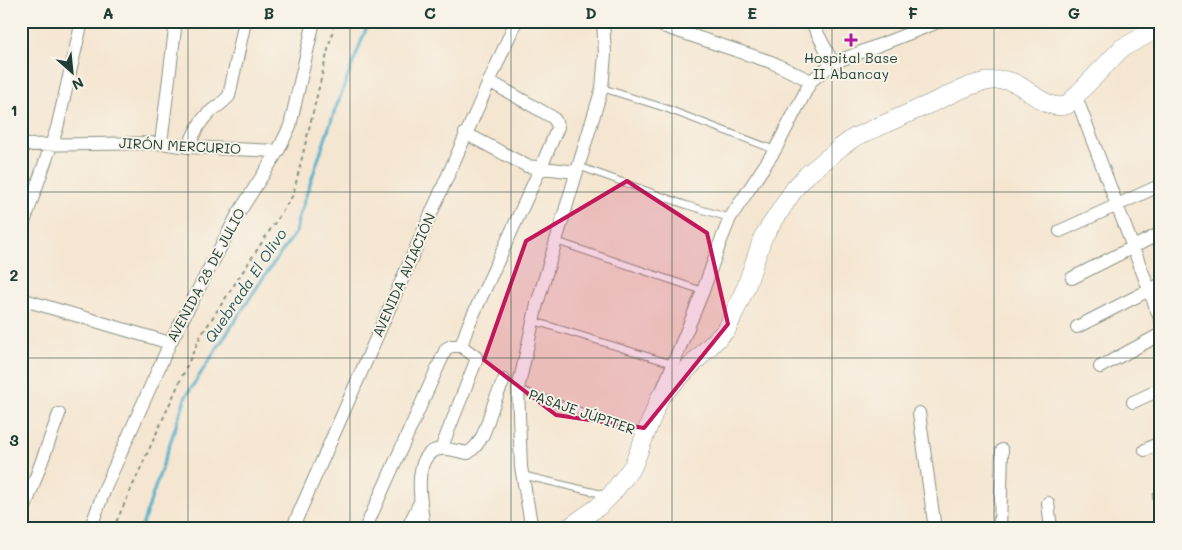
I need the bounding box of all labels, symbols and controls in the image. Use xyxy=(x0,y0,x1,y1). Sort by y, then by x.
text: A xyxy=(102,2,114,23)
text: B xyxy=(264,2,274,23)
text: C xyxy=(424,2,436,23)
text: D xyxy=(585,2,597,23)
text: E xyxy=(747,2,757,23)
text: F xyxy=(908,2,918,23)
text: G xyxy=(1068,2,1080,23)
marker: Hospital Base II Abancay xyxy=(844,33,858,47)
north arrow xyxy=(48,48,98,98)
place label: Hospital Base II Abancay xyxy=(804,48,898,83)
text: N xyxy=(69,73,87,95)
text: 1 xyxy=(10,99,18,120)
street label: JIRÓN MERCURIO xyxy=(118,133,242,158)
street label: AVENIDA 28 DE JULIO xyxy=(162,204,249,345)
street label: AVENIDA AVIACIÓN xyxy=(368,210,439,340)
water label: Quebrada El Olivo xyxy=(200,224,291,346)
text: 2 xyxy=(10,264,19,285)
street label: PASAJE JÚPITER xyxy=(526,384,638,439)
text: 3 xyxy=(9,429,19,450)

